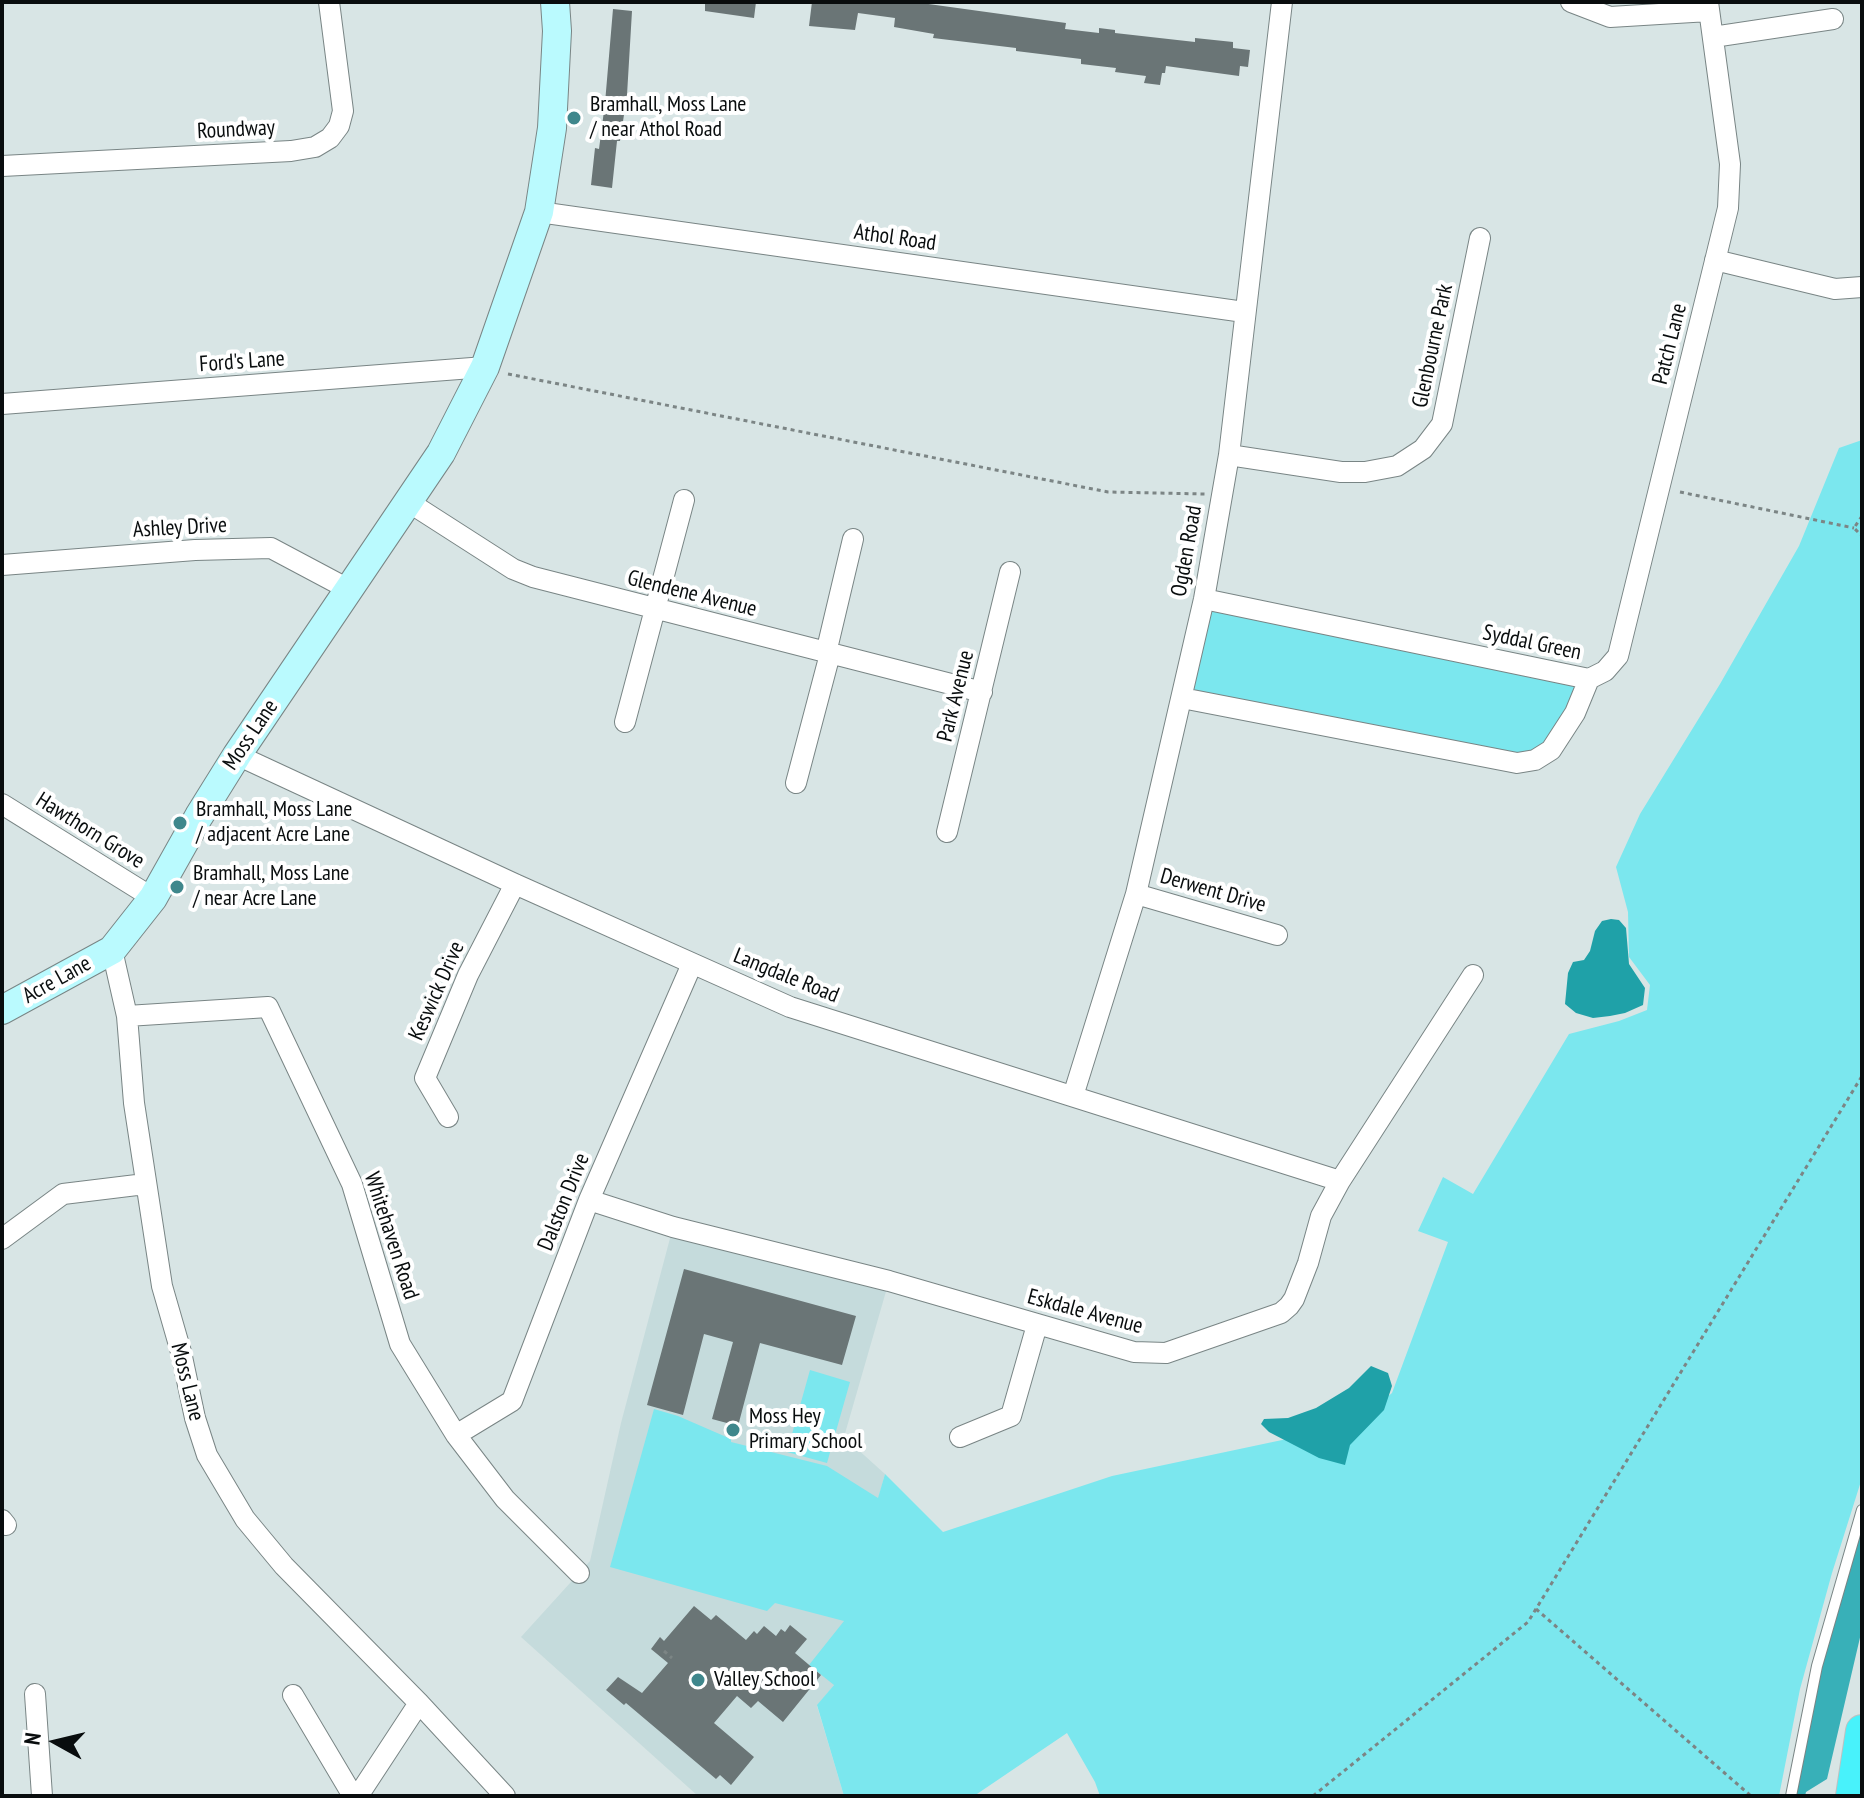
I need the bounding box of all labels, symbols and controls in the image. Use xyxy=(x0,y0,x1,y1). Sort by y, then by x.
place label: Bramhall, Moss Lane / near Athol Road xyxy=(590,92,746,144)
marker: Bramhall, Moss Lane / near Athol Road xyxy=(565,109,583,127)
street label: Roundway xyxy=(196,115,276,145)
street label: Athol Road xyxy=(852,219,938,257)
street label: Glenbourne Park xyxy=(1407,282,1459,410)
street label: Patch Lane xyxy=(1647,301,1693,387)
street label: Ford's Lane xyxy=(198,346,286,378)
street label: Ogden Road xyxy=(1166,503,1208,599)
street label: Ashley Drive xyxy=(132,512,228,544)
street label: Glendene Avenue xyxy=(625,565,759,623)
street label: Syddal Green xyxy=(1480,620,1584,666)
street label: Park Avenue xyxy=(932,648,980,744)
street label: Moss Lane xyxy=(218,695,284,775)
street label: Hawthorn Grove xyxy=(31,787,149,875)
place label: Bramhall, Moss Lane / adjacent Acre Lane xyxy=(196,797,352,848)
marker: Bramhall, Moss Lane / adjacent Acre Lane xyxy=(171,814,189,832)
place label: Bramhall, Moss Lane / near Acre Lane xyxy=(193,861,349,912)
street label: Derwent Drive xyxy=(1157,863,1269,919)
marker: Bramhall, Moss Lane / near Acre Lane xyxy=(168,878,186,896)
street label: Keswick Drive xyxy=(404,938,470,1044)
street label: Langdale Road xyxy=(729,943,843,1009)
street label: Acre Lane xyxy=(18,950,96,1010)
street label: Dalston Drive xyxy=(533,1149,595,1255)
street label: Whitehaven Road xyxy=(358,1169,424,1303)
street label: Eskdale Avenue xyxy=(1024,1284,1146,1340)
street label: Moss Lane xyxy=(165,1340,209,1424)
place label: Moss Hey Primary School xyxy=(749,1404,862,1456)
marker: Moss Hey Primary School xyxy=(724,1421,742,1439)
place label: Valley School xyxy=(714,1667,815,1693)
marker: Valley School xyxy=(689,1671,707,1689)
north arrow xyxy=(16,1702,96,1782)
text: N xyxy=(18,1731,47,1747)

